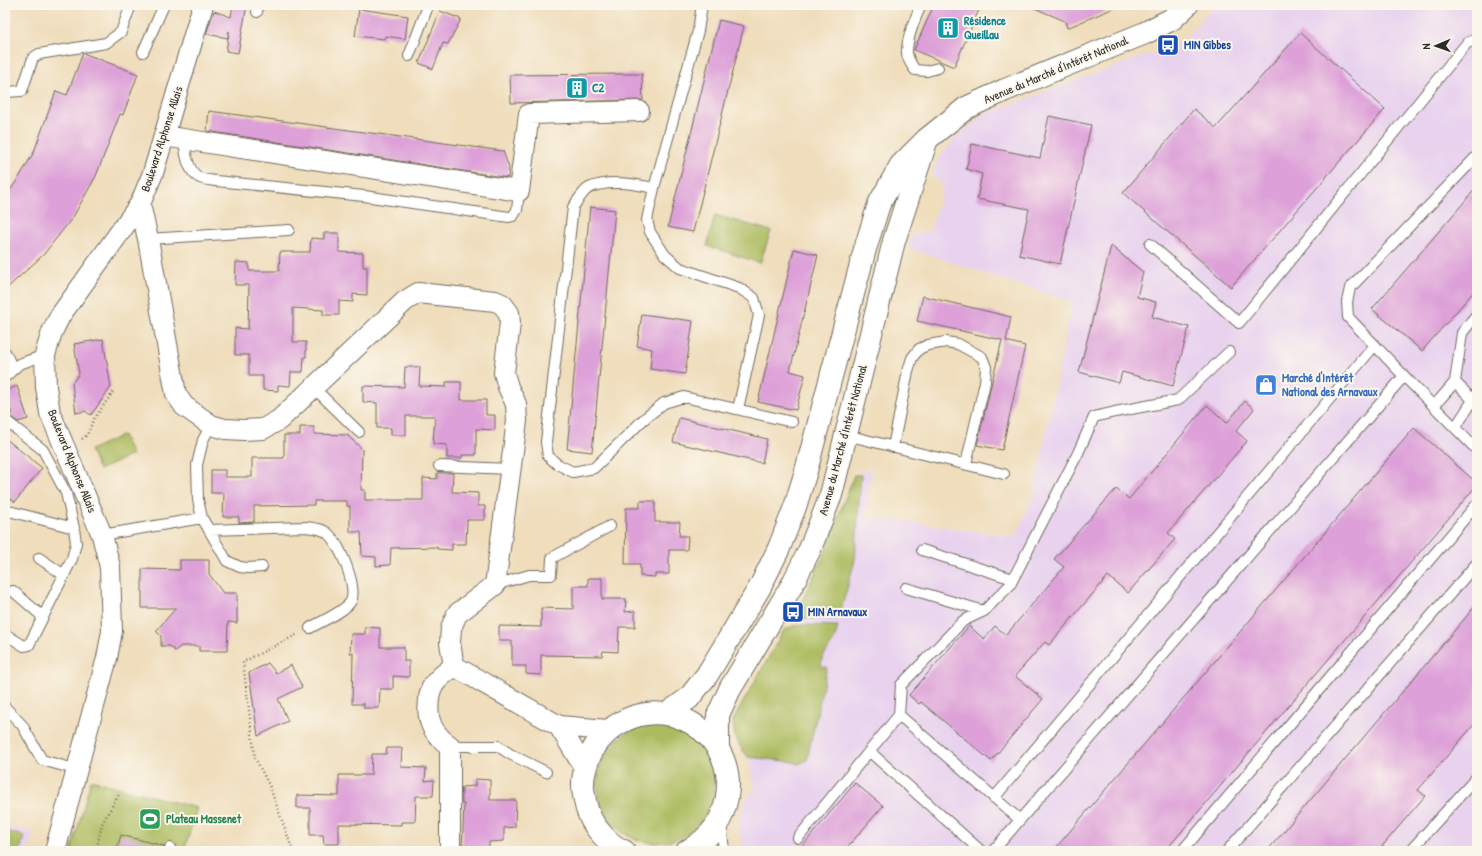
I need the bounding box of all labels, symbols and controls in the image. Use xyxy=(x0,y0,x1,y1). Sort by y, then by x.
place label: Résidence Queillau xyxy=(964,12,1006,43)
building icon: Résidence Queillau xyxy=(935,15,961,41)
north arrow xyxy=(1416,26,1456,66)
street label: Avenue du Marché d'Intérêt National xyxy=(981,31,1131,108)
bus stop icon: MIN Gibbes xyxy=(1155,32,1181,58)
place label: MIN Gibbes xyxy=(1184,36,1231,53)
text: N xyxy=(1419,43,1433,50)
building icon: C2 xyxy=(564,75,590,101)
place label: C2 xyxy=(592,79,605,96)
street label: Boulevard Alphonse Allais xyxy=(136,84,187,194)
street label: Avenue du Marché d'Intérêt National xyxy=(814,362,871,517)
place label: Marché d'Intérêt National des Arnavaux xyxy=(1282,369,1379,400)
shop icon: Marché d'Intérêt National des Arnavaux xyxy=(1253,372,1279,398)
street label: Boulevard Alphonse Allais xyxy=(44,407,101,515)
bus stop icon: MIN Arnavaux xyxy=(780,599,806,625)
place label: MIN Arnavaux xyxy=(808,603,868,620)
sports icon: Plateau Massenet xyxy=(137,806,163,832)
place label: Plateau Massenet xyxy=(166,810,242,827)

